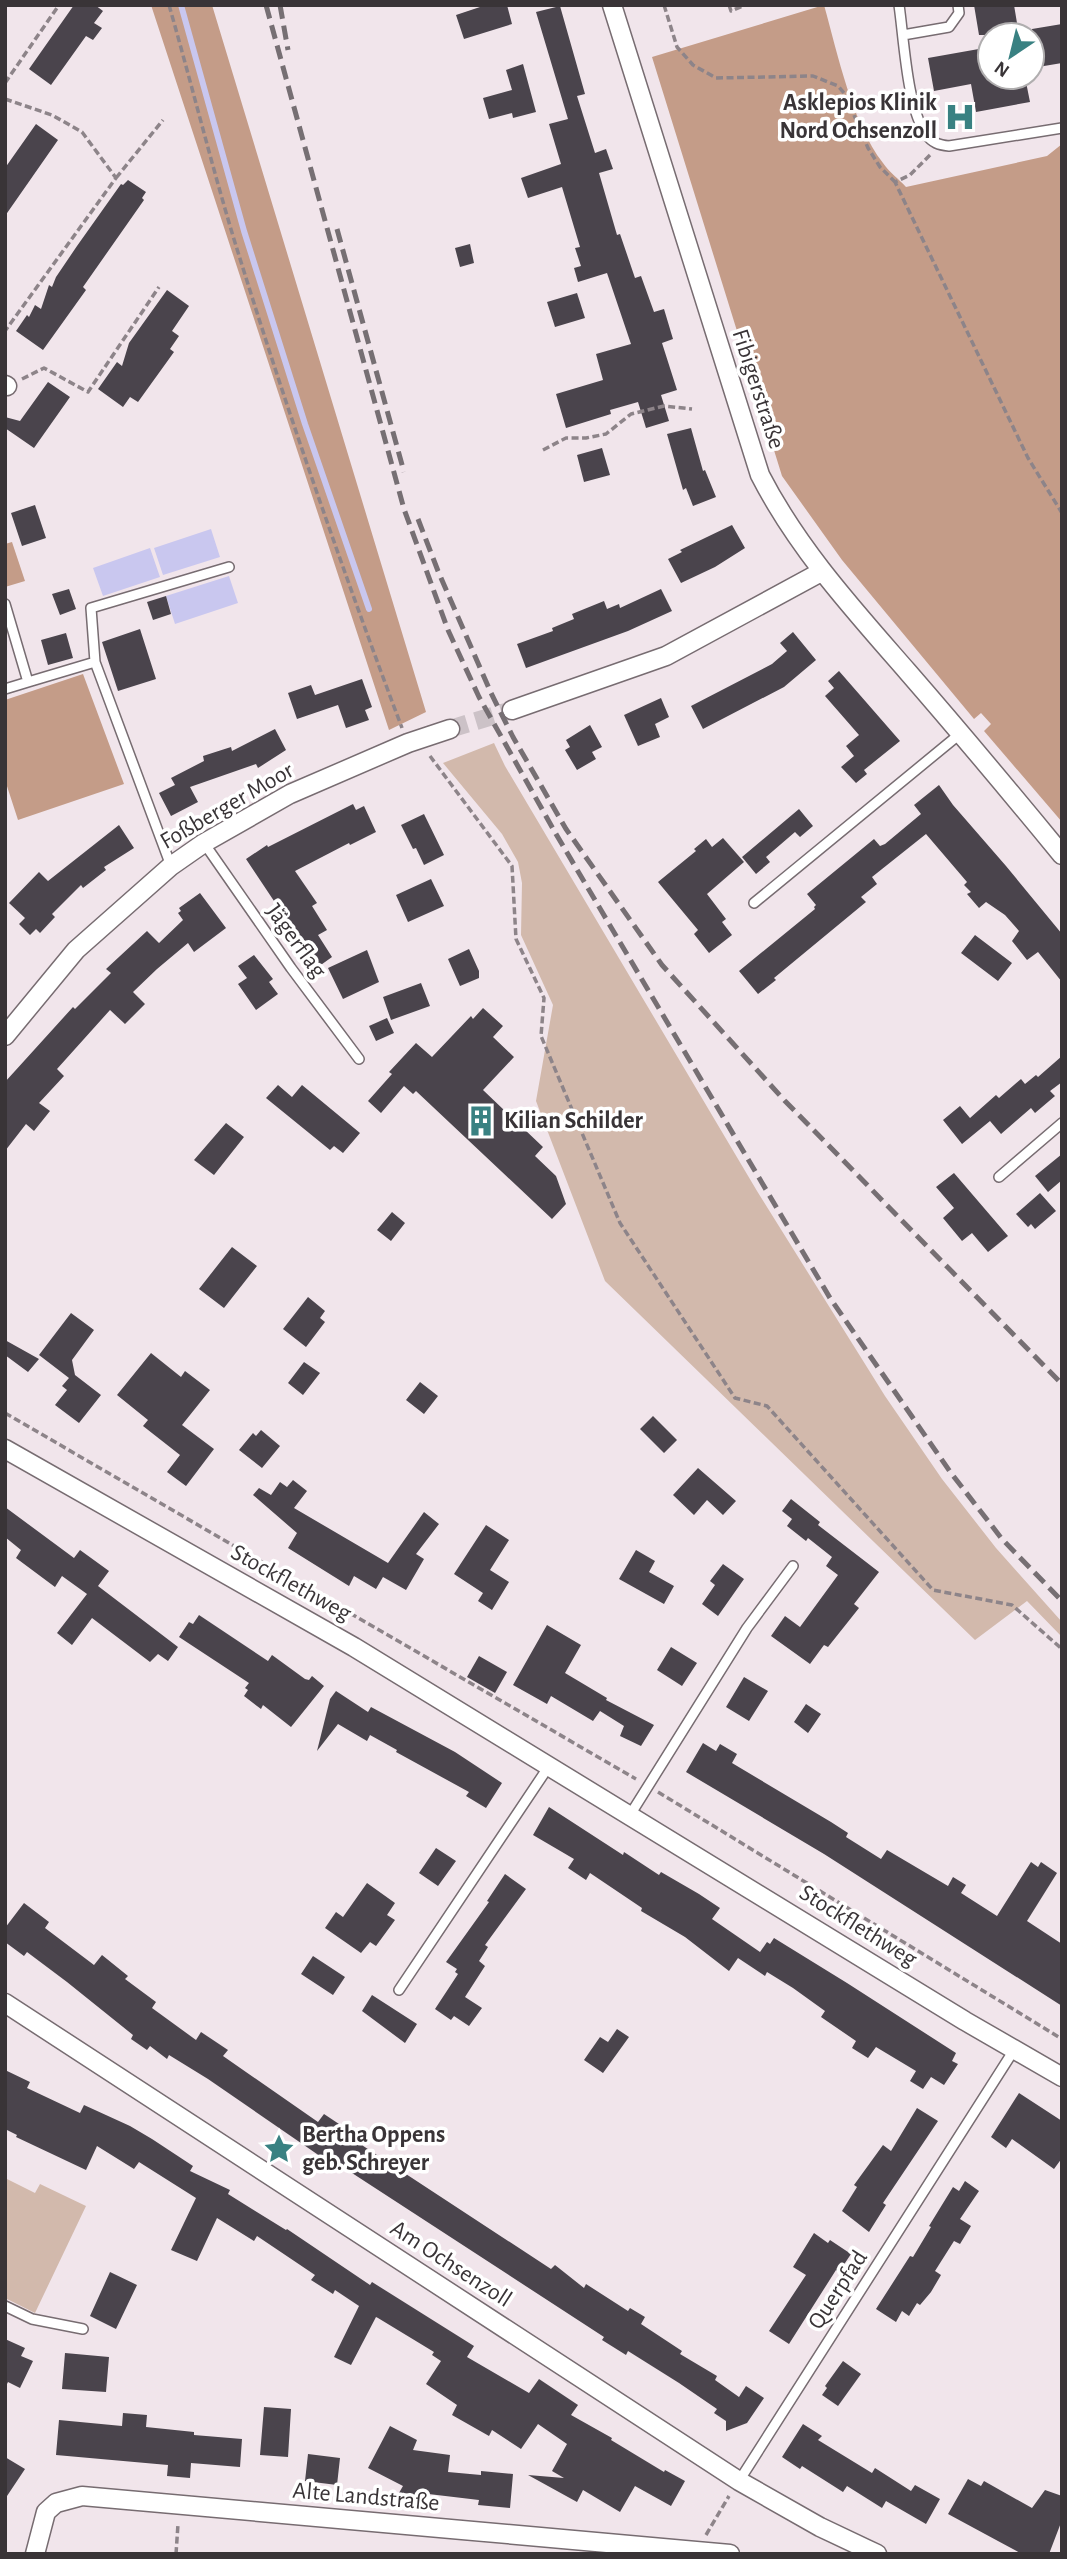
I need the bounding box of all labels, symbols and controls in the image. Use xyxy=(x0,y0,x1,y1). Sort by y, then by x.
north arrow xyxy=(976,21,1046,91)
text: N xyxy=(991,57,1013,80)
place label: Asklepios Klinik Nord Ochsenzoll xyxy=(779,91,937,143)
hospital icon: Asklepios Klinik Nord Ochsenzoll xyxy=(943,100,977,134)
street label: Fibigerstraße xyxy=(727,326,789,452)
street label: Foßberger Moor xyxy=(156,758,298,854)
street label: Jägerflag xyxy=(261,900,331,983)
building icon: Kilian Schilder xyxy=(464,1104,498,1138)
place label: Kilian Schilder xyxy=(504,1109,644,1133)
street label: Stockflethweg xyxy=(227,1540,355,1626)
street label: Stockflethweg xyxy=(795,1880,921,1972)
place label: Bertha Oppens geb. Schreyer xyxy=(302,2123,445,2175)
place icon: Bertha Oppens geb. Schreyer xyxy=(262,2132,296,2166)
street label: Am Ochsenzoll xyxy=(386,2216,516,2312)
street label: Querpfad xyxy=(804,2246,872,2334)
street label: Alte Landstraße xyxy=(292,2479,440,2515)

